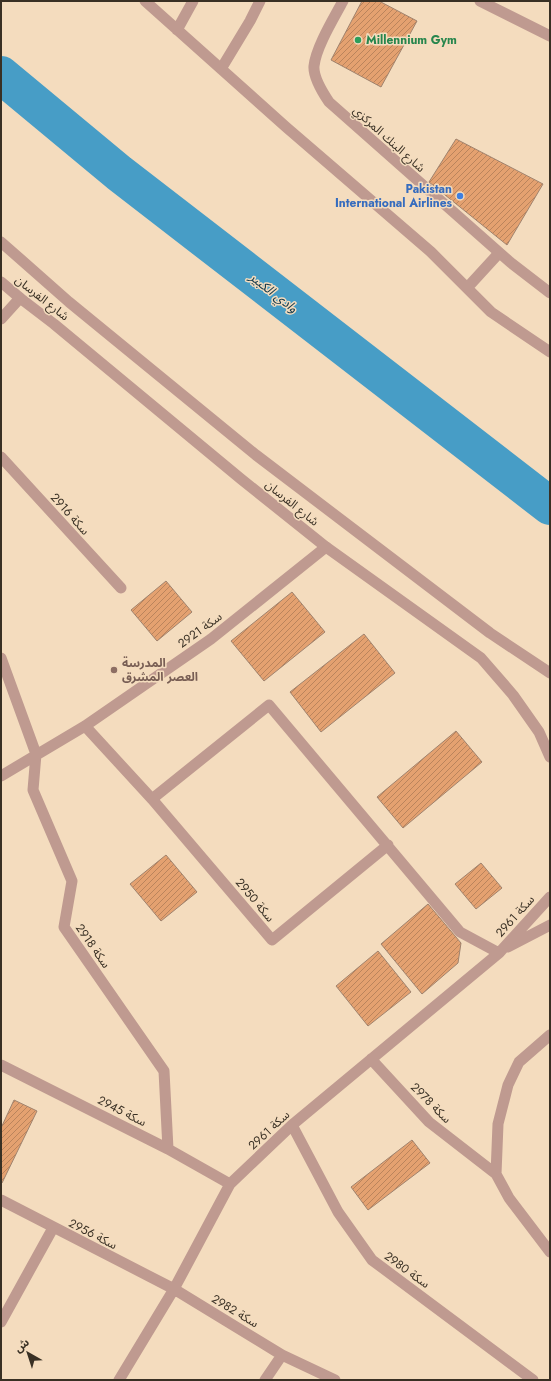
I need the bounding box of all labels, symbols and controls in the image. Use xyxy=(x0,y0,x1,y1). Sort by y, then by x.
place label: Millennium Gym xyxy=(366,31,457,49)
marker: Millennium Gym xyxy=(353,35,363,45)
street label: شارع البنك المركزي xyxy=(348,102,429,177)
place label: Pakistan International Airlines xyxy=(335,180,453,212)
marker: Pakistan International Airlines xyxy=(455,191,465,201)
water label: وادي الكبير xyxy=(244,267,302,318)
street label: شارع الفرسان xyxy=(11,271,73,325)
street label: شارع الفرسان xyxy=(261,476,323,530)
street label: سكة 2916 xyxy=(46,489,94,539)
street label: سكة 2921 xyxy=(174,608,226,652)
place label: المدرسة العصر المشرق xyxy=(122,654,198,686)
marker: المدرسة العصر المشرق xyxy=(109,665,119,675)
street label: سكة 2950 xyxy=(231,874,279,926)
street label: سكة 2961 xyxy=(491,891,539,941)
street label: سكة 2918 xyxy=(71,920,115,972)
street label: سكة 2978 xyxy=(407,1079,455,1127)
street label: سكة 2945 xyxy=(95,1091,149,1131)
street label: سكة 2961 xyxy=(244,1106,294,1154)
street label: سكة 2956 xyxy=(66,1214,120,1254)
street label: سكة 2980 xyxy=(380,1247,434,1293)
street label: سكة 2982 xyxy=(208,1290,262,1332)
north arrow xyxy=(8,1333,48,1373)
text: ش xyxy=(11,1334,33,1356)

